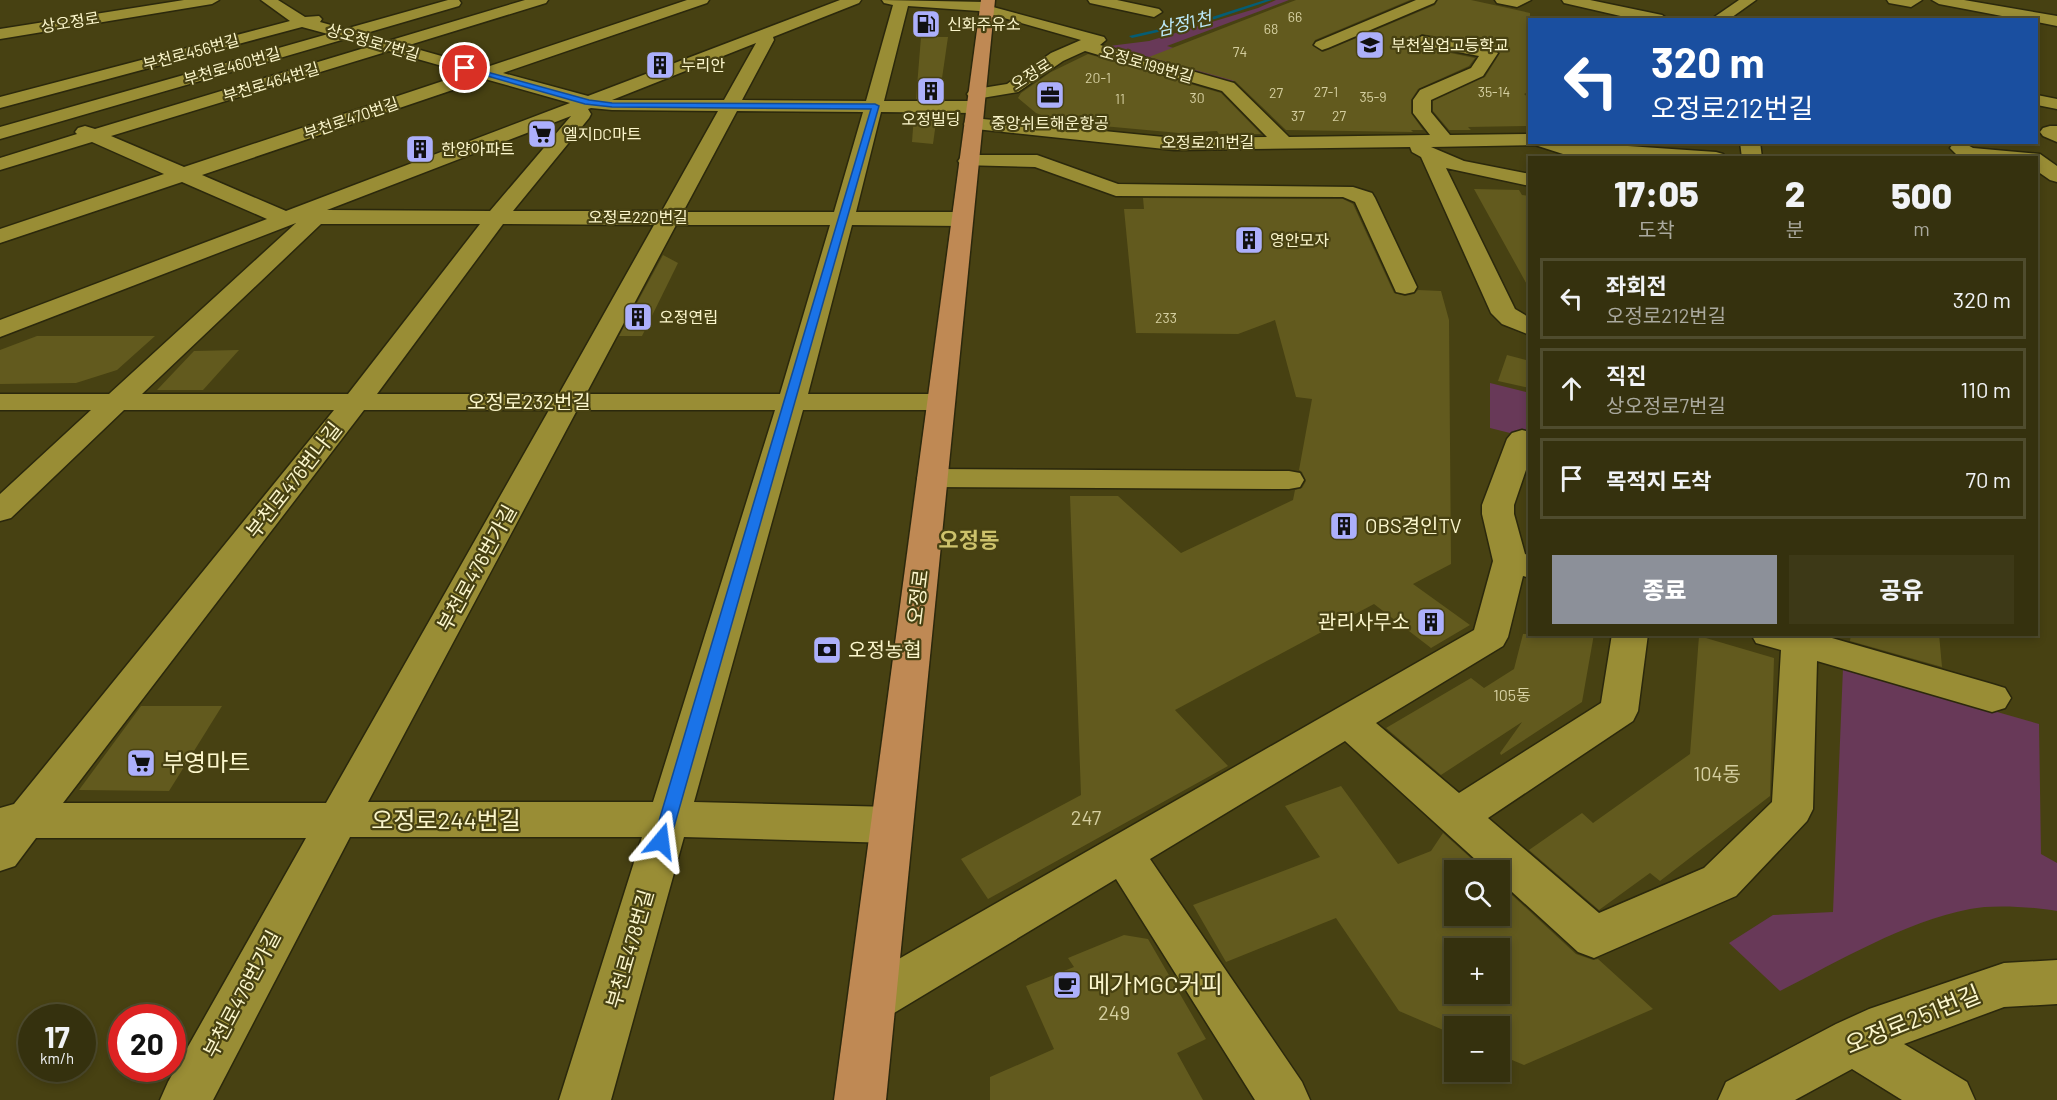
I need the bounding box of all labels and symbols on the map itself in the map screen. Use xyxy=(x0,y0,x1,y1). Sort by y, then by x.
water label: 삼정1천 xyxy=(1154,5,1216,40)
street label: 상오정로 xyxy=(39,7,101,35)
fuel station icon: 신화주유소 xyxy=(910,8,942,40)
house number: 66 xyxy=(1288,8,1302,25)
place label: 신화주유소 xyxy=(947,14,1021,33)
street label: 상오정로7번길 xyxy=(324,19,422,64)
house number: 68 xyxy=(1264,20,1278,37)
school or university icon: 부천실업고등학교 xyxy=(1354,29,1386,61)
street label: 부천로456번길 xyxy=(141,30,241,73)
place label: 부천실업고등학교 xyxy=(1391,35,1509,54)
street label: 오정로199번길 xyxy=(1098,41,1196,86)
pin xyxy=(439,42,490,93)
street label: 부천로460번길 xyxy=(181,43,282,88)
house number: 74 xyxy=(1233,43,1247,60)
building icon: 누리안 xyxy=(644,49,676,81)
street label: 오정로 xyxy=(1007,54,1055,93)
place label: 누리안 xyxy=(681,55,725,74)
street label: 부천로464번길 xyxy=(221,58,321,105)
house number: 20-1 xyxy=(1085,69,1111,86)
building icon: 오정빌딩 xyxy=(915,75,947,107)
office icon: 중앙쉬트해운항공 xyxy=(1034,79,1066,111)
house number: 27-1 xyxy=(1314,83,1338,100)
house number: 35-14 xyxy=(1478,83,1510,100)
house number: 27 xyxy=(1269,84,1283,101)
house number: 35-9 xyxy=(1359,88,1387,105)
house number: 30 xyxy=(1189,89,1205,106)
house number: 11 xyxy=(1115,90,1125,107)
street label: 부천로470번길 xyxy=(301,93,401,143)
house number: 37 xyxy=(1291,107,1305,124)
house number: 27 xyxy=(1332,107,1346,124)
place label: 오정빌딩 xyxy=(902,109,960,128)
place label: 중앙쉬트해운항공 xyxy=(991,113,1109,132)
supermarket icon: 엘지DC마트 xyxy=(526,118,558,150)
place label: 엘지DC마트 xyxy=(563,124,641,143)
street label: 오정로211번길 xyxy=(1161,132,1255,151)
building icon: 한양아파트 xyxy=(404,133,436,165)
place label: 한양아파트 xyxy=(441,139,515,158)
street label: 오정로220번길 xyxy=(588,207,688,226)
building icon: 영안모자 xyxy=(1233,224,1265,256)
place label: 영안모자 xyxy=(1270,230,1329,249)
building icon: 오정연립 xyxy=(622,301,654,333)
place label: 오정연립 xyxy=(659,307,718,326)
house number: 233 xyxy=(1155,309,1177,326)
street label: 오정로232번길 xyxy=(467,389,591,413)
street label: 부천로476번나길 xyxy=(240,417,346,542)
street label: 부천로476번가길 xyxy=(432,500,521,635)
building icon: OBS경인TV xyxy=(1328,510,1360,542)
place label: OBS경인TV xyxy=(1365,513,1462,537)
district label: 오정동 xyxy=(939,526,999,552)
street label: 오정로 xyxy=(902,568,932,626)
building icon: 관리사무소 xyxy=(1415,606,1447,638)
place label: 관리사무소 xyxy=(1318,609,1410,633)
bank icon: 오정농협 xyxy=(811,634,843,666)
place label: 오정농협 xyxy=(848,637,922,661)
house number: 105동 xyxy=(1493,685,1531,704)
supermarket icon: 부영마트 xyxy=(125,747,157,779)
place label: 부영마트 xyxy=(162,747,250,776)
house number: 104동 xyxy=(1693,761,1741,785)
street label: 오정로244번길 xyxy=(371,805,521,834)
house number: 247 xyxy=(1071,805,1102,829)
position arrow xyxy=(629,809,693,873)
street label: 부천로478번길 xyxy=(601,887,657,1011)
street label: 부천로476번가길 xyxy=(198,926,285,1061)
cafe icon: 메가MGC커피 xyxy=(1051,969,1083,1001)
place label: 메가MGC커피 xyxy=(1088,969,1223,998)
street label: 오정로251번길 xyxy=(1841,978,1984,1059)
house number: 249 xyxy=(1098,1000,1130,1024)
speed limit sign: 20 xyxy=(108,1004,186,1082)

